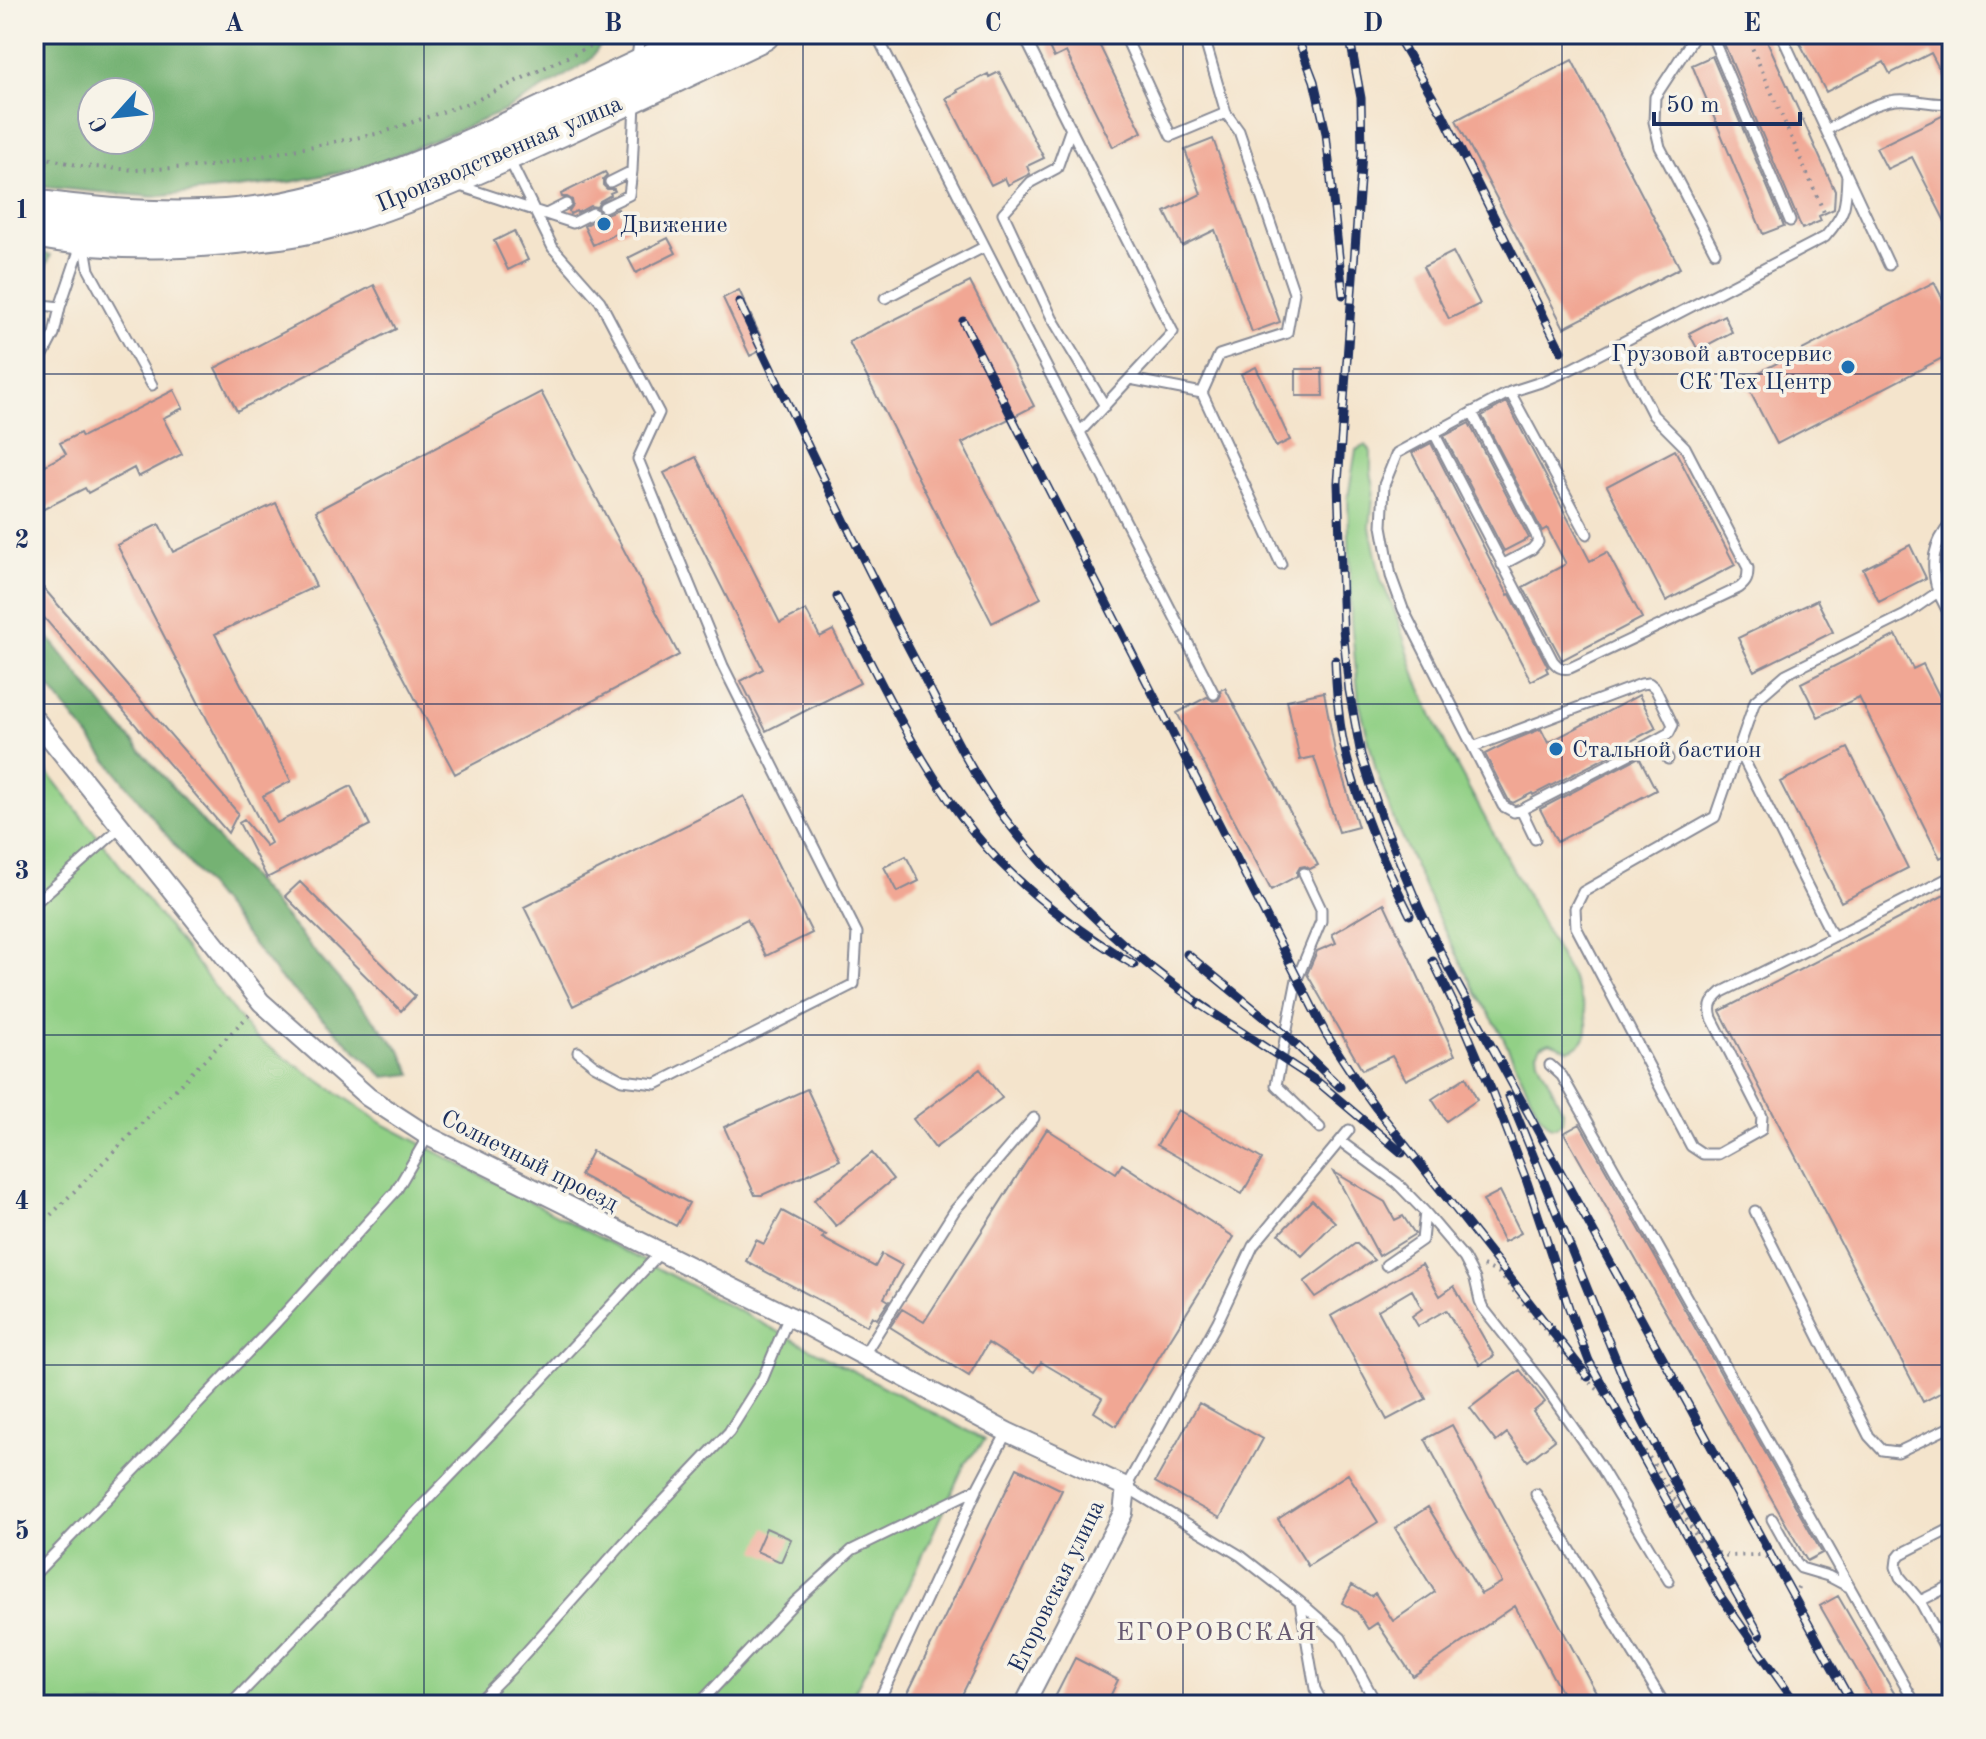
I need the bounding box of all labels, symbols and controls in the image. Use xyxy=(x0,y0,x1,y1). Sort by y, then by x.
text: A xyxy=(224,11,244,37)
text: B xyxy=(604,11,622,37)
text: C xyxy=(984,11,1002,37)
text: D xyxy=(1363,11,1383,37)
text: E xyxy=(1743,11,1761,37)
north arrow xyxy=(76,76,156,156)
scale bar xyxy=(1654,76,1800,126)
street label: Производственная улица xyxy=(373,92,626,218)
text: 50 m xyxy=(1666,94,1720,118)
text: С xyxy=(87,113,113,136)
text: 1 xyxy=(14,198,30,224)
place label: Движение xyxy=(620,214,728,238)
marker: Движение xyxy=(595,215,613,233)
place label: Грузовой автосервис СК Тех Центр xyxy=(1611,343,1832,395)
marker: Грузовой автосервис СК Тех Центр xyxy=(1839,358,1857,376)
text: 2 xyxy=(14,528,30,554)
place label: Стальной бастион xyxy=(1572,739,1762,763)
marker: Стальной бастион xyxy=(1547,740,1565,758)
text: 3 xyxy=(14,859,30,885)
street label: Солнечный проезд xyxy=(436,1107,622,1217)
text: 4 xyxy=(14,1189,30,1215)
street label: Егоровская улица xyxy=(1006,1497,1110,1677)
text: 5 xyxy=(14,1519,30,1545)
district label: ЕГОРОВСКАЯ xyxy=(1116,1620,1318,1646)

